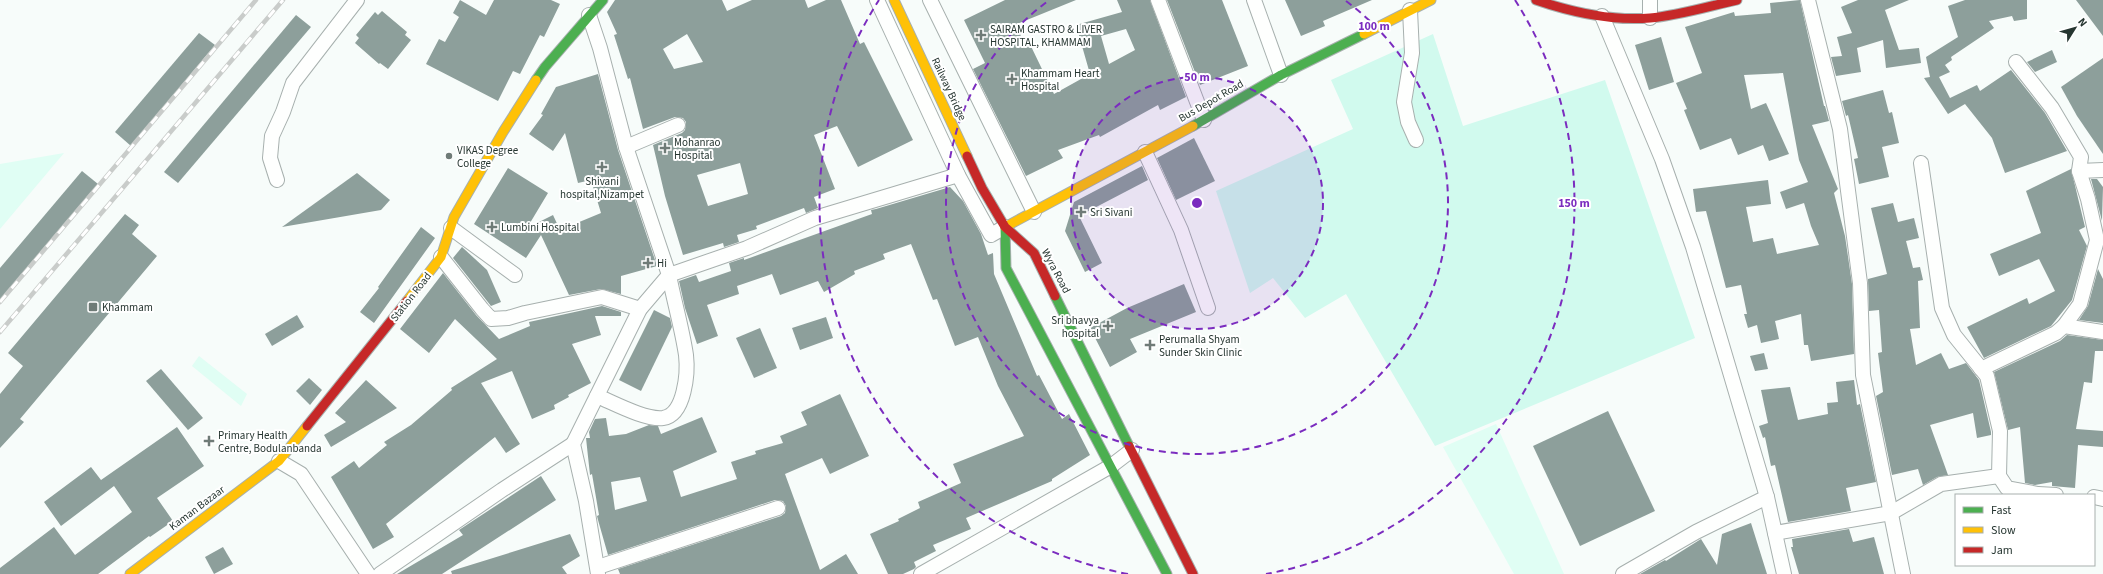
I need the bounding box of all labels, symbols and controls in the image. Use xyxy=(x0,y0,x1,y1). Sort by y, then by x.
north arrow xyxy=(2055,8,2095,48)
text: N xyxy=(2074,15,2091,30)
text: 100 m xyxy=(1358,18,1390,35)
place label: SAIRAM GASTRO & LIVER HOSPITAL, KHAMMAM xyxy=(990,22,1102,50)
marker: SAIRAM GASTRO & LIVER HOSPITAL, KHAMMAM xyxy=(975,29,987,41)
street label: Railway Bridge xyxy=(928,55,970,123)
place label: Khammam Heart Hospital xyxy=(1021,66,1100,94)
text: 50 m xyxy=(1184,69,1210,86)
marker: Khammam Heart Hospital xyxy=(1006,73,1018,85)
street label: Bus Depot Road xyxy=(1176,76,1246,126)
place label: Mohanrao Hospital xyxy=(674,135,721,163)
marker: Mohanrao Hospital xyxy=(659,142,671,154)
place label: VIKAS Degree College xyxy=(457,143,519,171)
marker: VIKAS Degree College xyxy=(444,151,454,161)
marker: Shivani hospital,Nizampet xyxy=(596,161,608,173)
place label: Shivani hospital,Nizampet xyxy=(560,174,644,202)
text: 150 m xyxy=(1558,195,1590,212)
centre of rings xyxy=(1190,196,1204,210)
place label: Sri Sivani xyxy=(1090,205,1132,220)
marker: Sri Sivani xyxy=(1075,206,1087,218)
place label: Lumbini Hospital xyxy=(501,220,580,235)
marker: Lumbini Hospital xyxy=(486,221,498,233)
street label: Wyra Road xyxy=(1038,246,1074,296)
place label: Hi xyxy=(657,256,667,271)
marker: Hi xyxy=(642,257,654,269)
street label: Station Road xyxy=(387,269,435,325)
place label: Khammam xyxy=(102,300,153,315)
marker: Khammam xyxy=(87,301,99,313)
place label: Sri bhavya hospital xyxy=(1051,313,1099,341)
marker: Sri bhavya hospital xyxy=(1102,320,1114,332)
place label: Perumalla Shyam Sunder Skin Clinic xyxy=(1159,332,1242,360)
marker: Perumalla Shyam Sunder Skin Clinic xyxy=(1144,339,1156,351)
place label: Primary Health Centre, Bodulanbanda xyxy=(218,428,322,456)
marker: Primary Health Centre, Bodulanbanda xyxy=(203,435,215,447)
street label: Kaman Bazaar xyxy=(166,482,228,534)
legend xyxy=(1955,494,2095,566)
text: Fast xyxy=(1991,502,2011,519)
text: Slow xyxy=(1991,522,2016,539)
text: Jam xyxy=(1991,542,2013,559)

